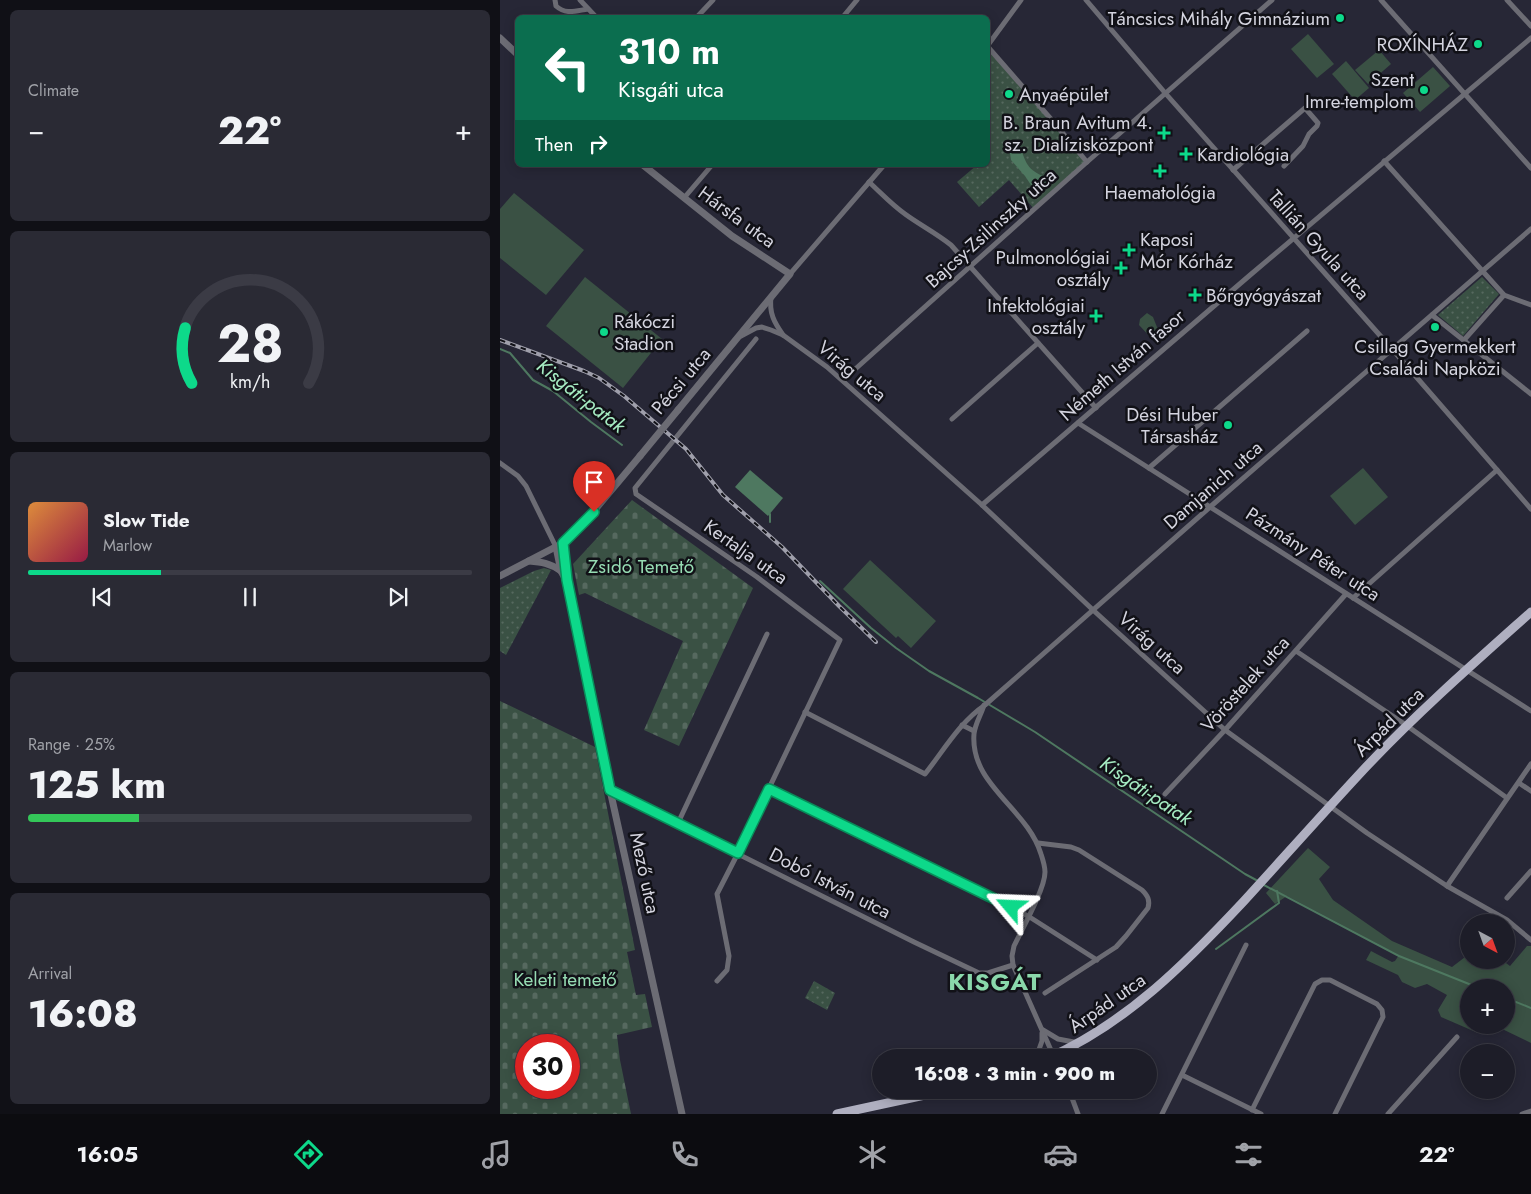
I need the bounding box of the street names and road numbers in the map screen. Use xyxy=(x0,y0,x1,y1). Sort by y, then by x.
street label: Bajcsy-Zsilinszky utca xyxy=(920,162,1062,294)
street label: Hársfa utca xyxy=(693,180,781,254)
street label: Tallián Gyula utca xyxy=(1262,184,1376,306)
street label: Németh István fasor xyxy=(1053,302,1191,427)
street label: Virág utca xyxy=(812,334,892,408)
street label: Pécsi utca xyxy=(645,342,717,420)
street label: Damjanich utca xyxy=(1158,434,1268,536)
street label: Pázmány Péter utca xyxy=(1241,500,1385,608)
street label: Kertalja utca xyxy=(699,513,793,591)
street label: Virág utca xyxy=(1112,605,1192,681)
street label: Vöröstelek utca xyxy=(1194,630,1296,738)
street label: Árpád utca xyxy=(1348,681,1430,763)
street label: Mező utca xyxy=(623,830,667,916)
street label: Dobó István utca xyxy=(765,841,895,925)
street label: Árpád utca xyxy=(1063,967,1151,1039)

